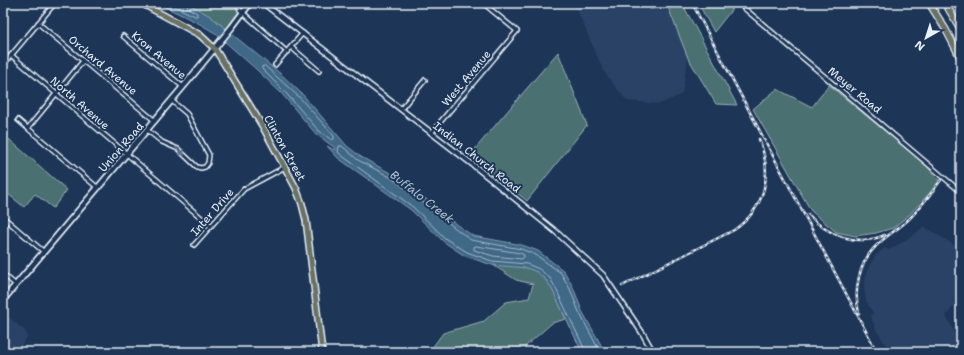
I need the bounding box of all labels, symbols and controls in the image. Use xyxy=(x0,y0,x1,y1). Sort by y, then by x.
north arrow xyxy=(906,18,946,58)
street label: Kron Avenue xyxy=(128,28,189,83)
street label: Orchard Avenue xyxy=(65,32,140,99)
text: N xyxy=(912,37,928,54)
street label: West Avenue xyxy=(439,47,494,109)
street label: Meyer Road xyxy=(825,64,885,117)
street label: North Avenue xyxy=(47,74,112,133)
street label: Clinton Street xyxy=(260,112,309,184)
street label: Indian Church Road xyxy=(430,118,524,196)
street label: Union Road xyxy=(96,119,147,175)
one-way arrow xyxy=(174,146,185,155)
water label: Buffalo Creek xyxy=(387,167,457,227)
street label: Inter Drive xyxy=(187,185,237,239)

